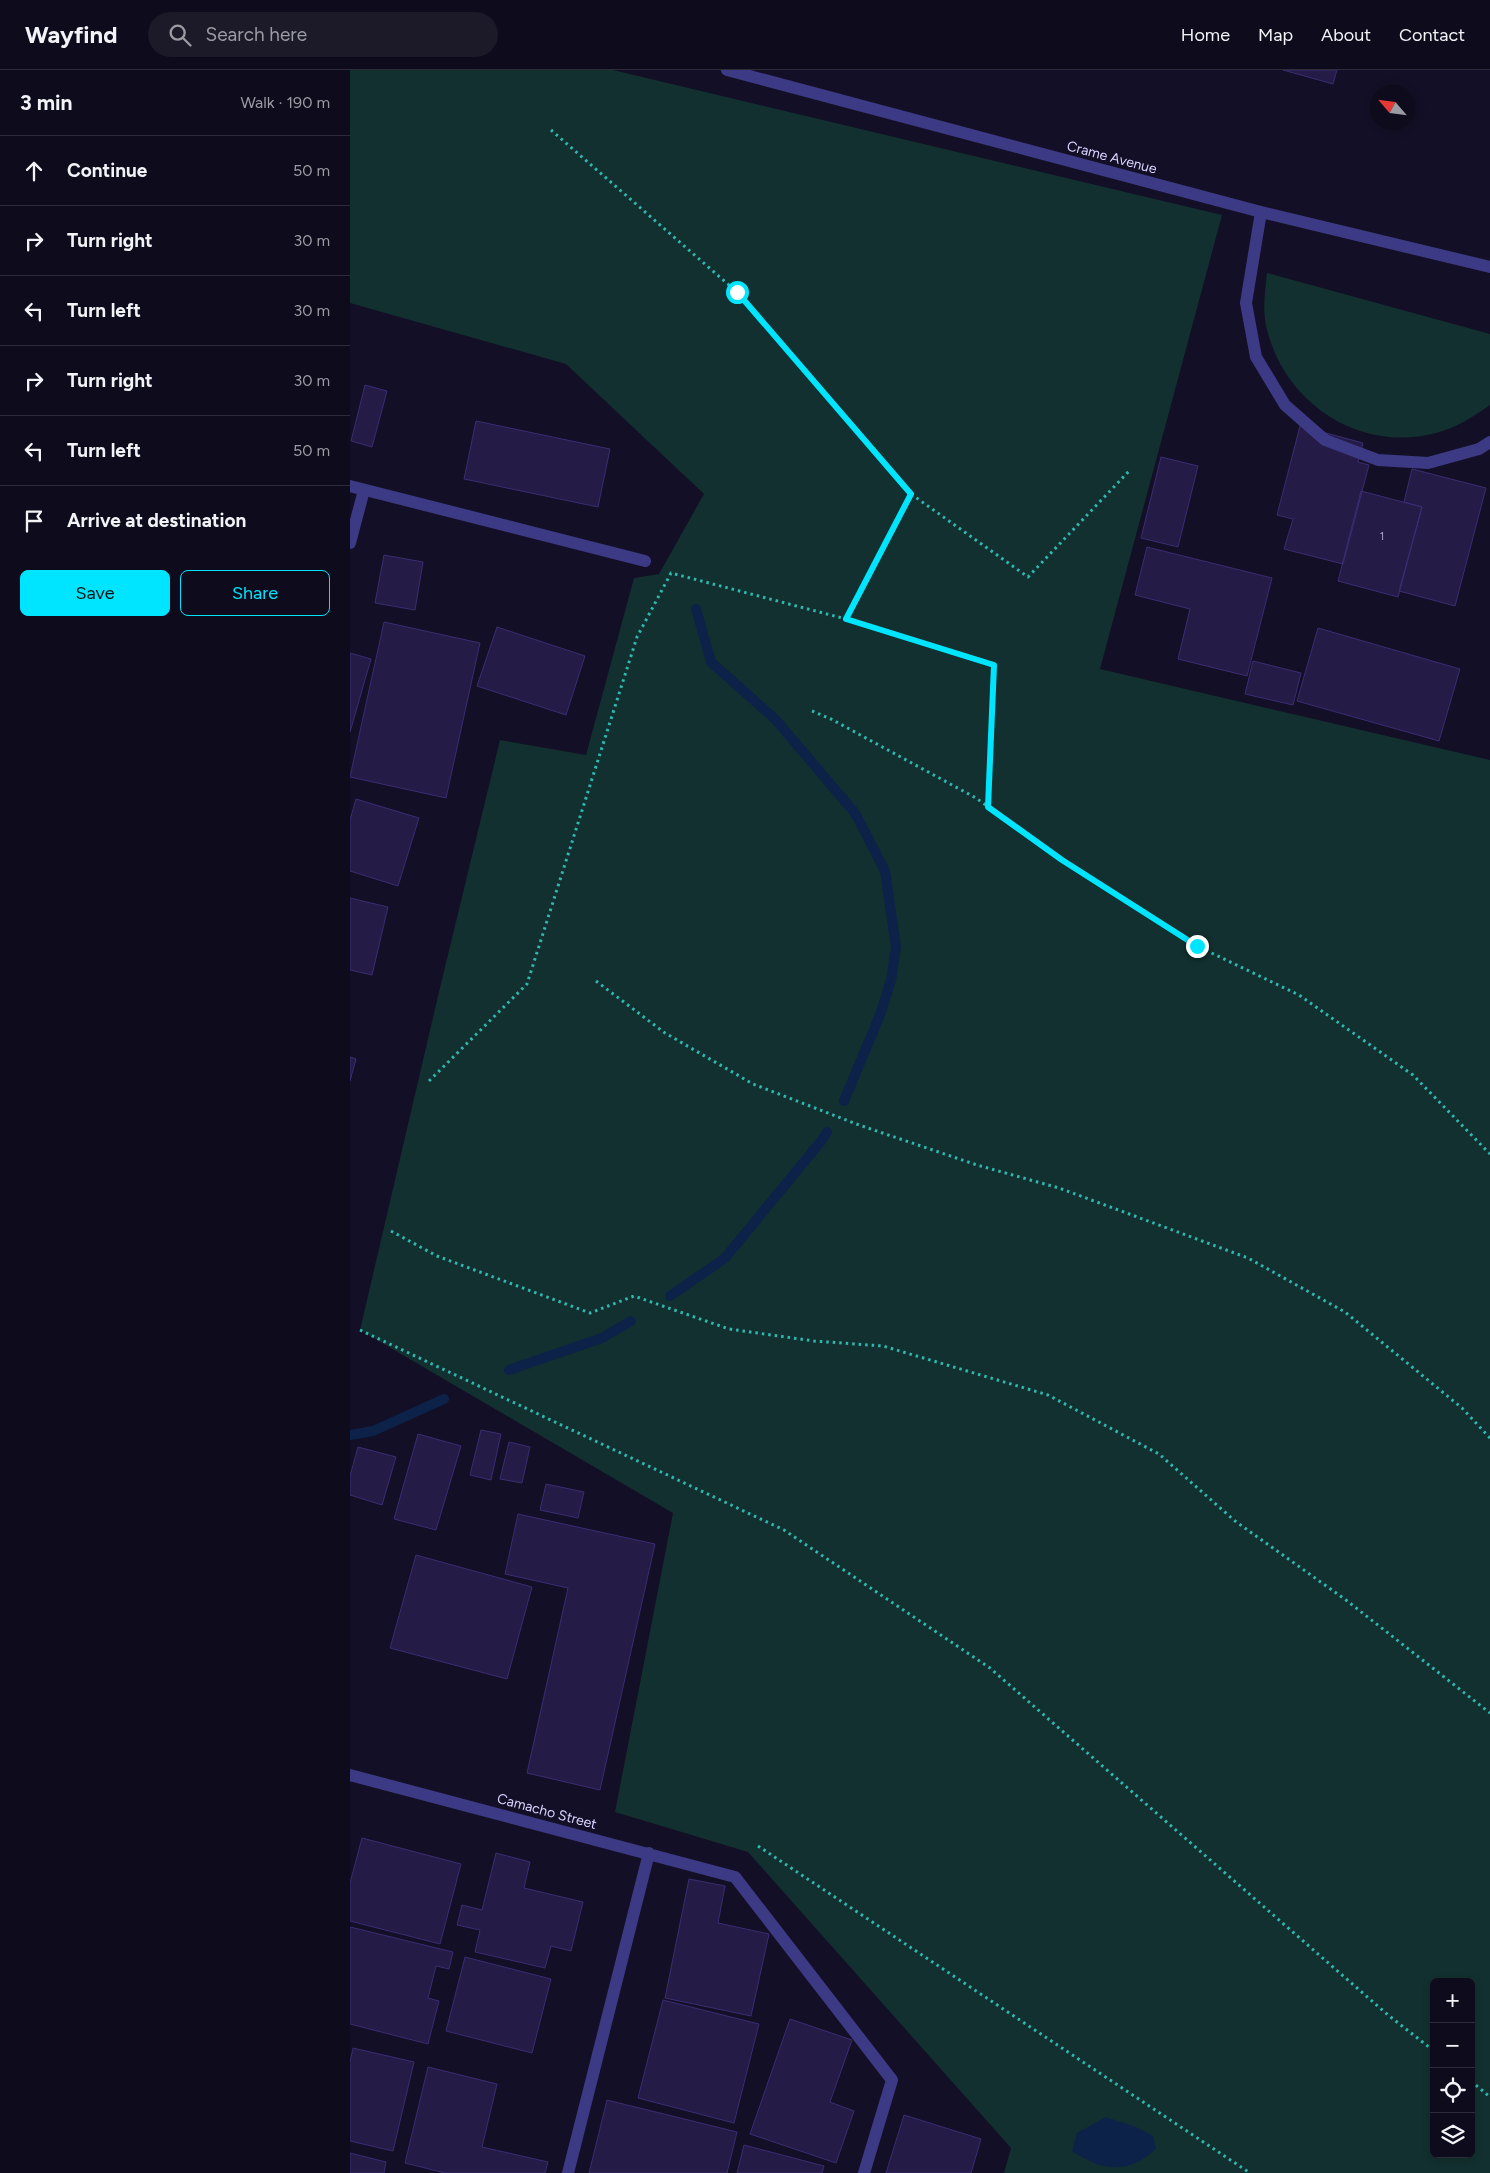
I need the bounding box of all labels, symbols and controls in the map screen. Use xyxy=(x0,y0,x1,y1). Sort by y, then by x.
search box xyxy=(148,12,498,57)
text: Wayfind xyxy=(25,20,118,49)
icon: search xyxy=(166,21,194,49)
text: Search here xyxy=(206,23,307,46)
text: Home xyxy=(1181,24,1230,46)
text: Map xyxy=(1258,24,1293,46)
text: About xyxy=(1321,24,1371,46)
text: Contact xyxy=(1399,24,1465,46)
north arrow xyxy=(1370,85,1415,130)
text: 3 min xyxy=(20,90,72,115)
text: Walk · 190 m xyxy=(240,93,330,112)
street label: Crame Avenue xyxy=(1065,137,1159,178)
icon: ahead xyxy=(20,157,48,185)
text: Continue xyxy=(67,159,147,182)
text: 50 m xyxy=(293,161,330,180)
icon: right xyxy=(20,227,48,255)
text: Turn right xyxy=(67,229,153,252)
text: 30 m xyxy=(293,231,330,250)
route start xyxy=(726,281,749,304)
icon: left xyxy=(20,297,48,325)
text: Turn left xyxy=(67,299,141,322)
text: 30 m xyxy=(293,301,330,320)
icon: right xyxy=(20,367,48,395)
text: Turn right xyxy=(67,369,153,392)
text: 30 m xyxy=(293,371,330,390)
icon: left xyxy=(20,437,48,465)
text: Turn left xyxy=(67,439,141,462)
text: 50 m xyxy=(293,441,330,460)
icon: arrive xyxy=(20,507,48,535)
text: Arrive at destination xyxy=(67,509,246,532)
house number: 1 xyxy=(1380,530,1384,543)
button: Save xyxy=(20,570,170,616)
button: Share xyxy=(180,570,330,616)
route end xyxy=(1186,935,1209,958)
street label: Camacho Street xyxy=(495,1790,599,1833)
map controls xyxy=(1430,1978,1475,2158)
button: + xyxy=(1430,1978,1475,2023)
button: − xyxy=(1430,2023,1475,2068)
button: locate xyxy=(1430,2068,1475,2113)
button: layers xyxy=(1430,2113,1475,2158)

